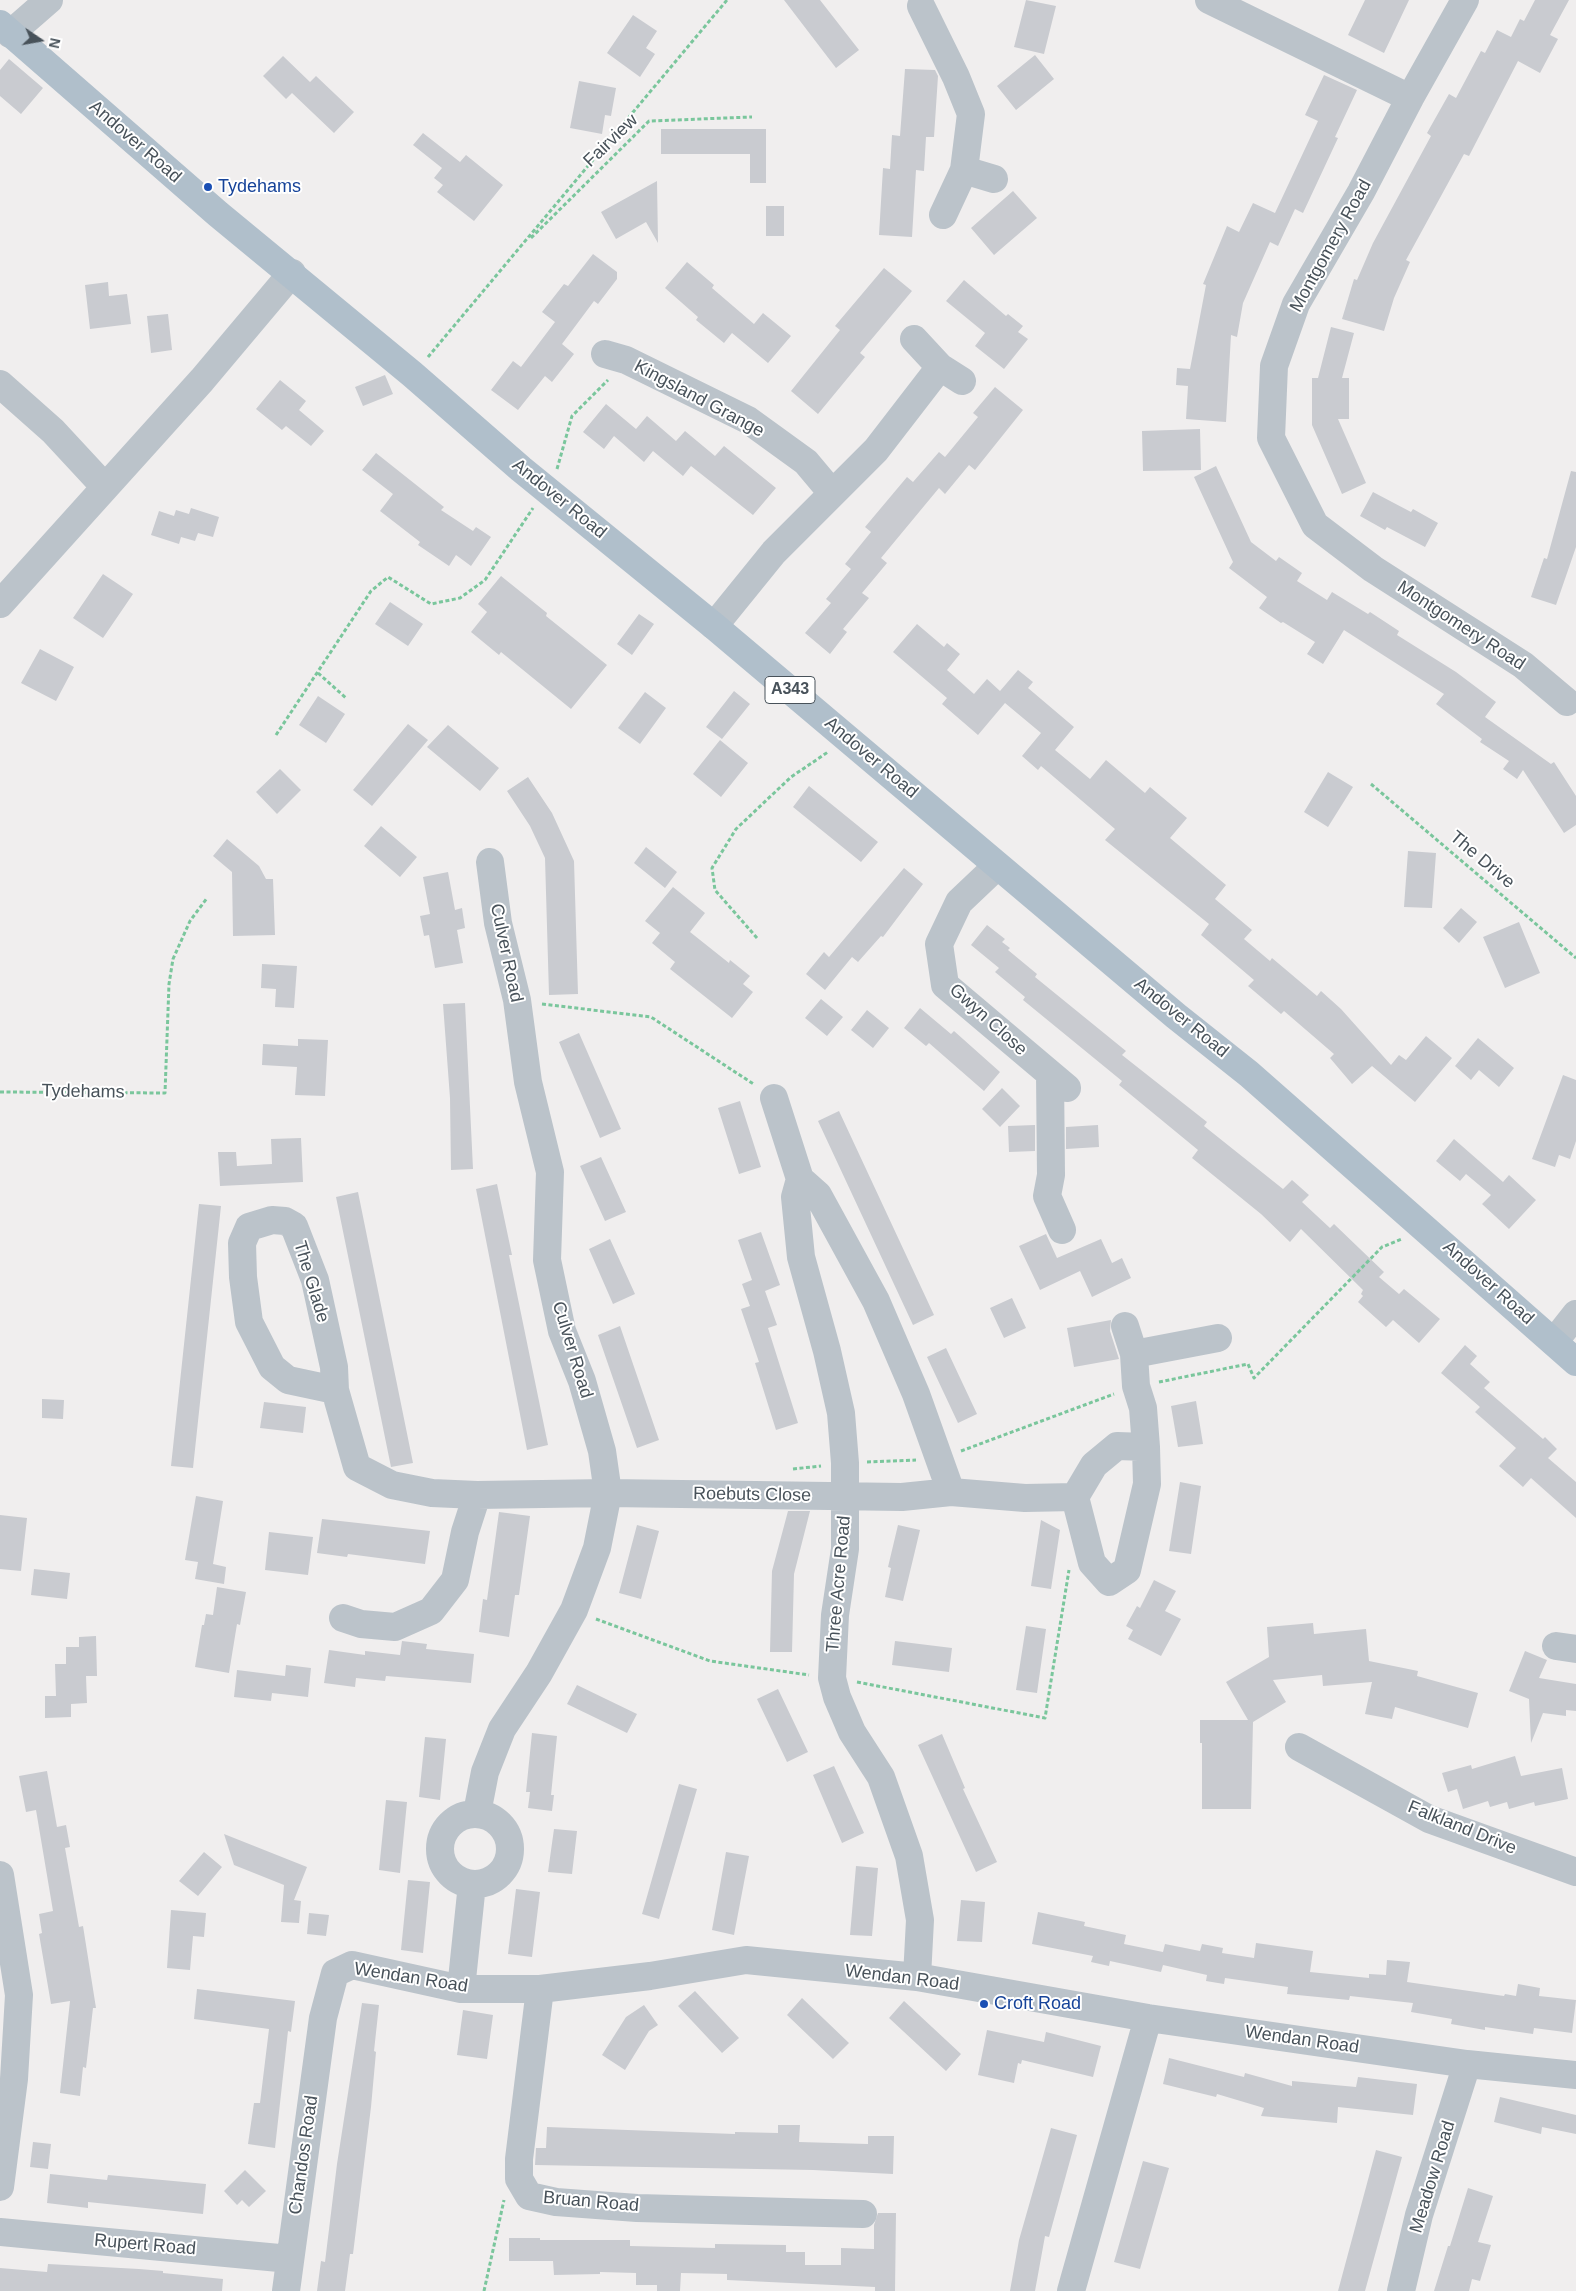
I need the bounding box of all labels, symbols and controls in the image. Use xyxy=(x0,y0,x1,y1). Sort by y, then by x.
north arrow xyxy=(15,15,65,65)
text: N xyxy=(46,37,64,50)
street label: Andover Road xyxy=(84,96,186,188)
street label: Fairview xyxy=(579,110,643,172)
place label: Tydehams xyxy=(218,176,301,198)
street label: Montgomery Road xyxy=(1286,176,1376,316)
marker: Tydehams xyxy=(202,181,214,193)
street label: Kingsland Grange xyxy=(630,356,768,442)
street label: Andover Road xyxy=(507,454,611,544)
street label: Montgomery Road xyxy=(1393,577,1529,675)
road number: A343 xyxy=(765,676,815,704)
street label: Andover Road xyxy=(820,713,922,803)
street label: The Drive xyxy=(1445,827,1519,893)
street label: Culver Road xyxy=(485,902,527,1004)
street label: Andover Road xyxy=(1129,973,1233,1063)
street label: Gwyn Close xyxy=(945,980,1031,1060)
street label: Tydehams xyxy=(41,1080,125,1104)
street label: Andover Road xyxy=(1438,1236,1538,1330)
street label: The Glade xyxy=(288,1239,334,1325)
street label: Culver Road xyxy=(547,1299,597,1401)
street label: Roebuts Close xyxy=(693,1483,811,1507)
street label: Three Acre Road xyxy=(822,1515,856,1653)
street label: Falkland Drive xyxy=(1405,1796,1519,1860)
street label: Wendan Road xyxy=(353,1958,469,1998)
street label: Wendan Road xyxy=(844,1960,960,1996)
place label: Croft Road xyxy=(994,1993,1081,2015)
marker: Croft Road xyxy=(978,1998,990,2010)
street label: Wendan Road xyxy=(1244,2021,1360,2059)
street label: Chandos Road xyxy=(285,2094,323,2216)
street label: Meadow Road xyxy=(1406,2118,1460,2236)
street label: Bruan Road xyxy=(542,2187,640,2217)
street label: Rupert Road xyxy=(93,2230,197,2260)

